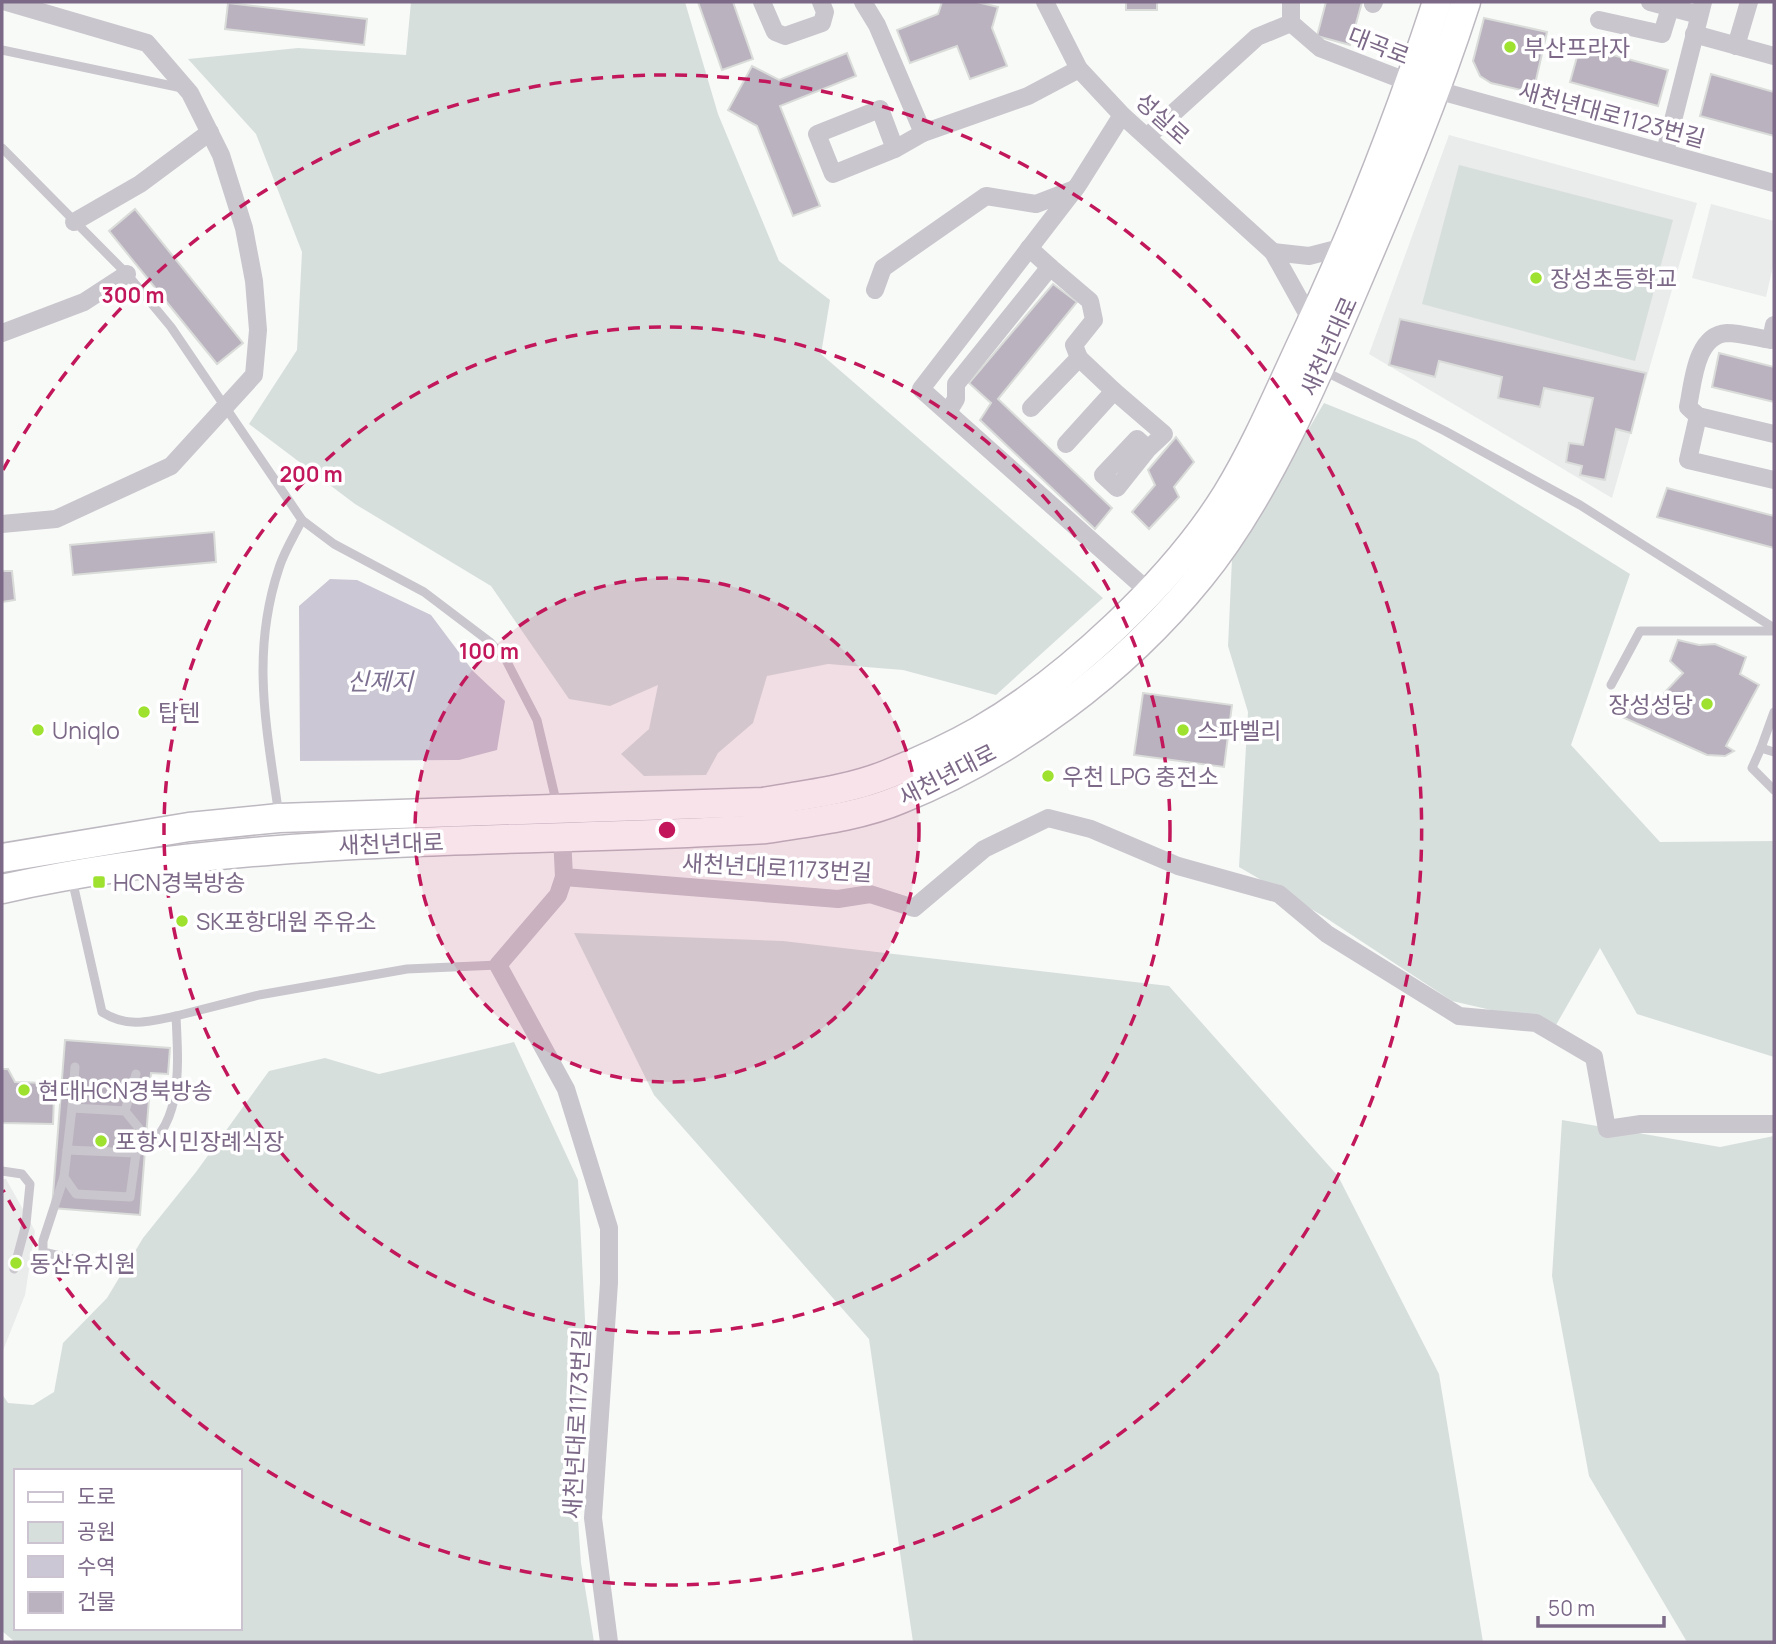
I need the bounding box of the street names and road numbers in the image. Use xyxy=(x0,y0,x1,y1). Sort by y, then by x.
street label: 대곡로 xyxy=(1344,19,1414,71)
street label: 새천년대로1123번길 xyxy=(1515,74,1709,154)
street label: 성실로 xyxy=(1129,85,1197,151)
street label: 새천년대로 xyxy=(1292,291,1364,401)
street label: 새천년대로 xyxy=(893,736,1001,812)
street label: 새천년대로 xyxy=(338,825,444,861)
street label: 새천년대로1173번길 xyxy=(681,846,873,888)
street label: 새천년대로1173번길 xyxy=(555,1328,597,1520)

